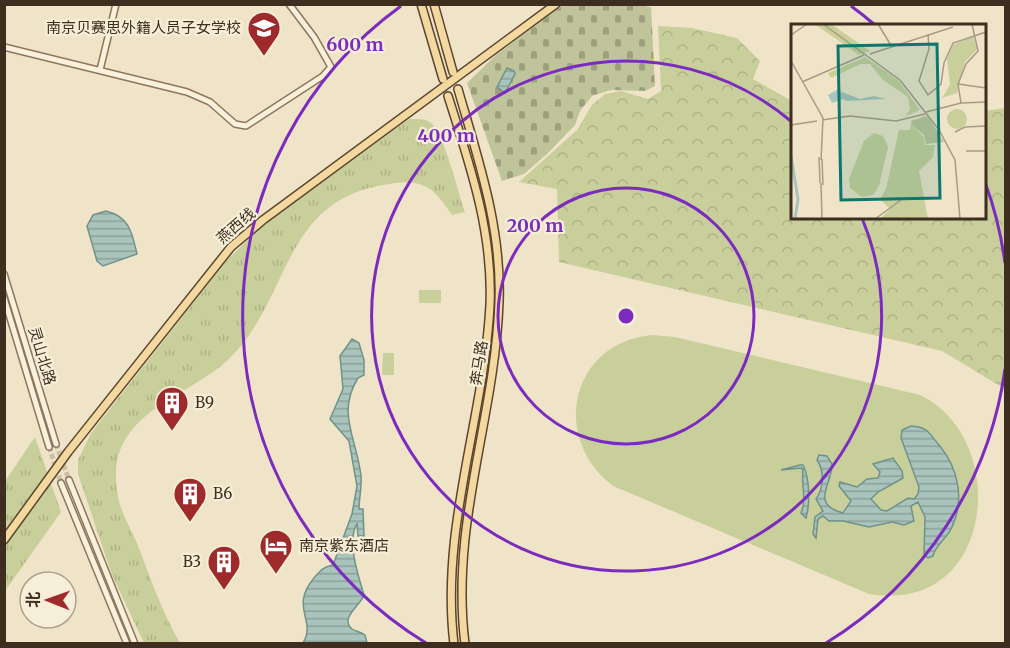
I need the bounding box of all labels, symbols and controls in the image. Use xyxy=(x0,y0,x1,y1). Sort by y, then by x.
school or university icon: 南京贝赛思外籍人员子女学校 xyxy=(246,10,282,57)
place label: 南京贝赛思外籍人员子女学校 xyxy=(46,18,241,37)
inset map xyxy=(791,24,986,219)
text: 600 m xyxy=(326,33,384,56)
text: 400 m xyxy=(417,124,475,147)
street label: 燕西线 xyxy=(212,204,259,248)
text: 200 m xyxy=(507,214,563,237)
centre of rings xyxy=(616,306,636,326)
street label: 灵山北路 xyxy=(25,324,60,387)
street label: 奔马路 xyxy=(466,339,491,387)
building icon: B9 xyxy=(154,385,190,432)
place label: B9 xyxy=(195,393,214,412)
building icon: B6 xyxy=(172,476,208,523)
place label: B6 xyxy=(213,484,232,503)
hotel icon: 南京紫东酒店 xyxy=(258,528,294,575)
place label: 南京紫东酒店 xyxy=(299,536,389,555)
building icon: B3 xyxy=(206,544,242,591)
place label: B3 xyxy=(183,552,201,571)
north arrow xyxy=(18,570,78,630)
text: 北 xyxy=(23,592,43,608)

